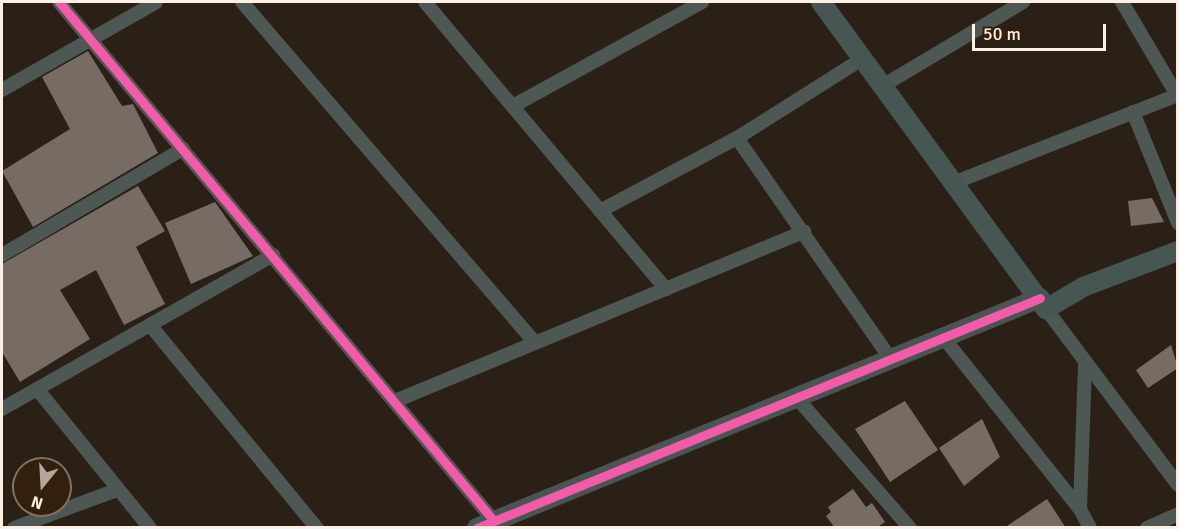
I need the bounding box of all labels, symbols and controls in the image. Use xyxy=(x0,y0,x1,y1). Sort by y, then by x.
scale bar xyxy=(975,12,1108,50)
text: 50 m xyxy=(983,23,1021,45)
north arrow xyxy=(12,457,72,517)
text: N xyxy=(29,491,45,513)

